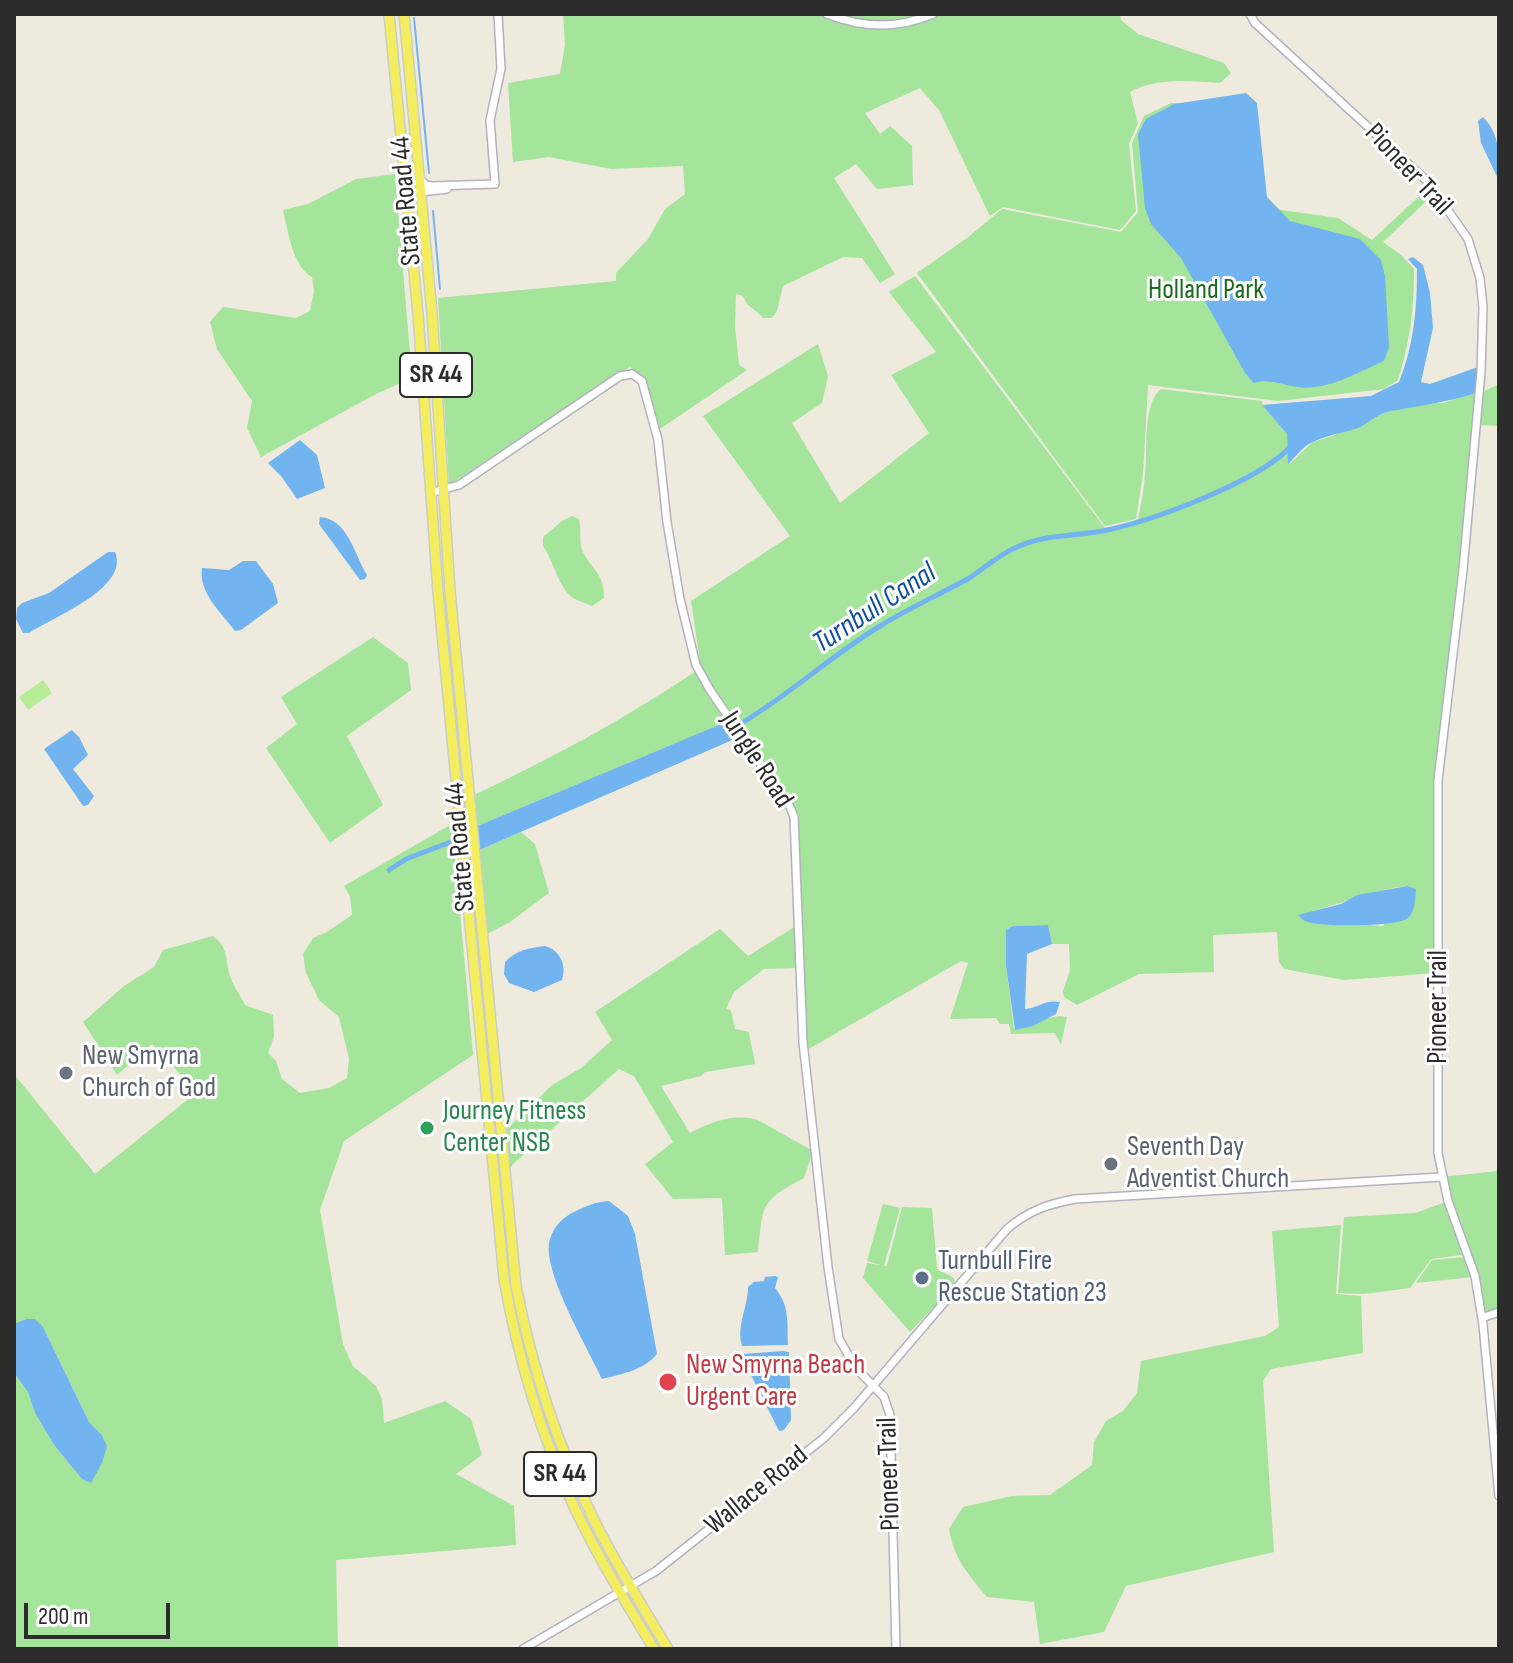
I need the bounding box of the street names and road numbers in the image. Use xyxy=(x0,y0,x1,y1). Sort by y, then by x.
street label: Pioneer Trail xyxy=(1357,117,1459,223)
street label: State Road 44 xyxy=(385,135,429,267)
road number: SR 44 xyxy=(400,353,472,397)
street label: Jungle Road xyxy=(712,705,800,815)
street label: State Road 44 xyxy=(439,781,483,913)
street label: Pioneer Trail xyxy=(1422,950,1456,1064)
street label: Pioneer Trail xyxy=(871,1417,909,1531)
street label: Wallace Road xyxy=(699,1439,815,1543)
road number: SR 44 xyxy=(524,1452,596,1496)

